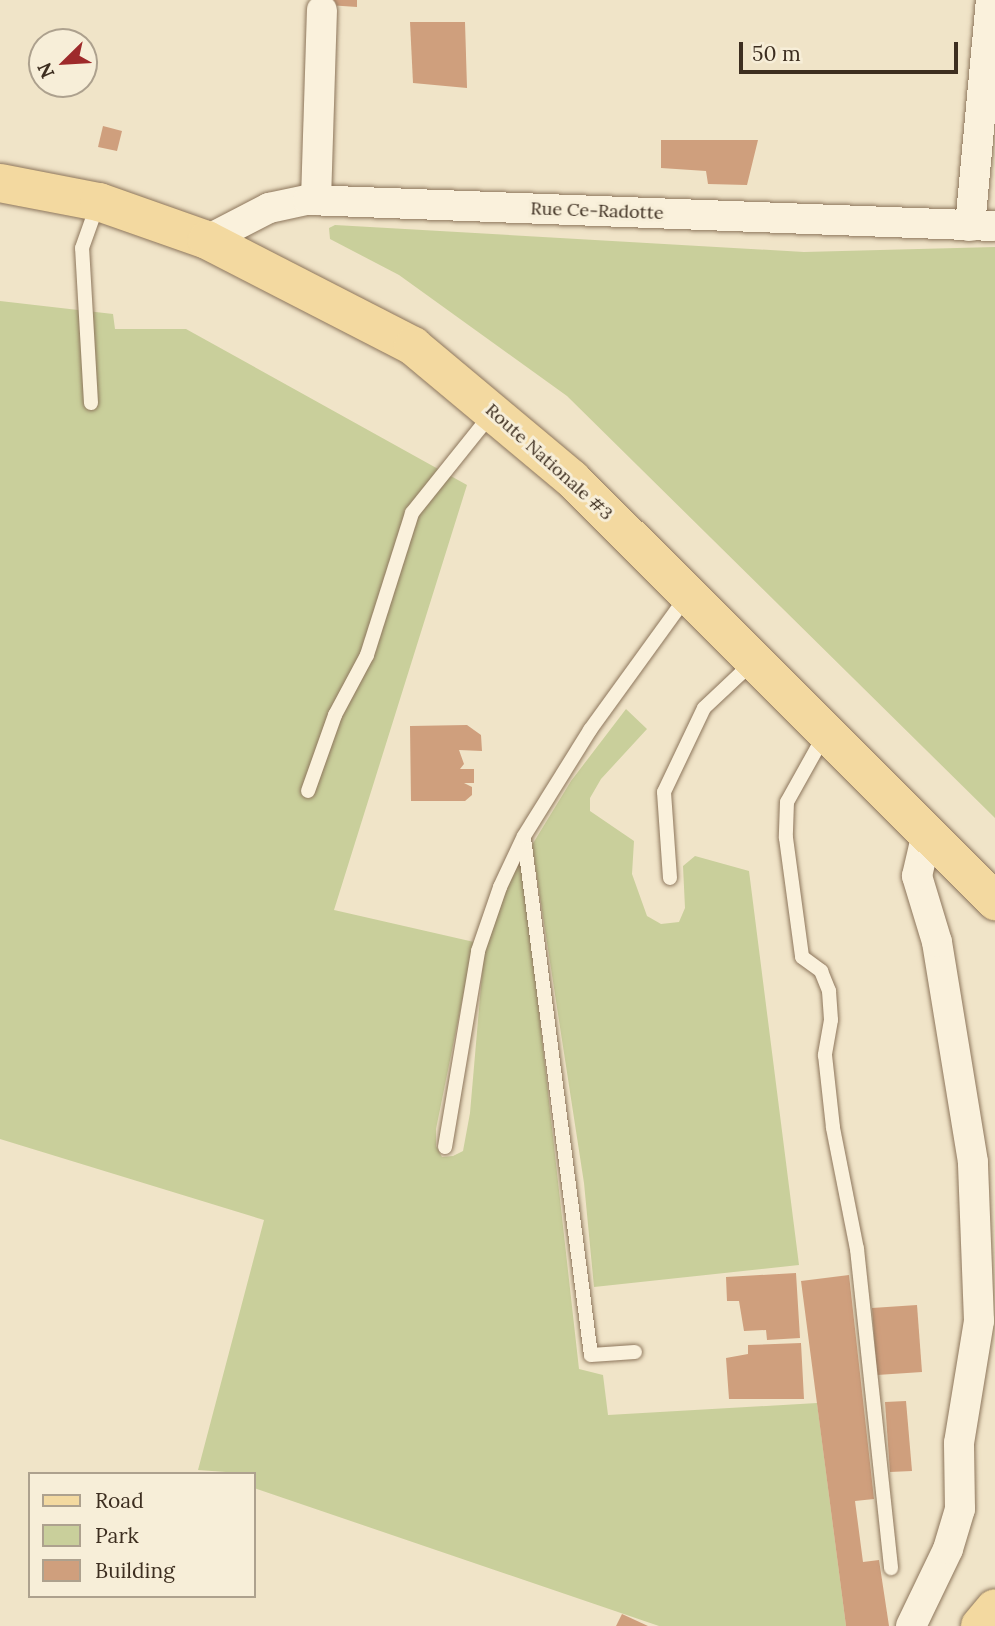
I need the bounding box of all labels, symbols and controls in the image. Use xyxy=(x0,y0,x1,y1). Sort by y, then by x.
north arrow xyxy=(28,28,98,98)
scale bar xyxy=(743,28,962,72)
text: 50 m xyxy=(752,40,801,67)
text: N xyxy=(32,59,60,82)
street label: Rue Ce-Radotte xyxy=(530,198,664,224)
street label: Route Nationale #3 xyxy=(481,399,617,525)
legend xyxy=(28,1472,256,1598)
text: Road xyxy=(95,1487,144,1514)
text: Park xyxy=(95,1522,139,1549)
text: Building xyxy=(95,1557,175,1584)

